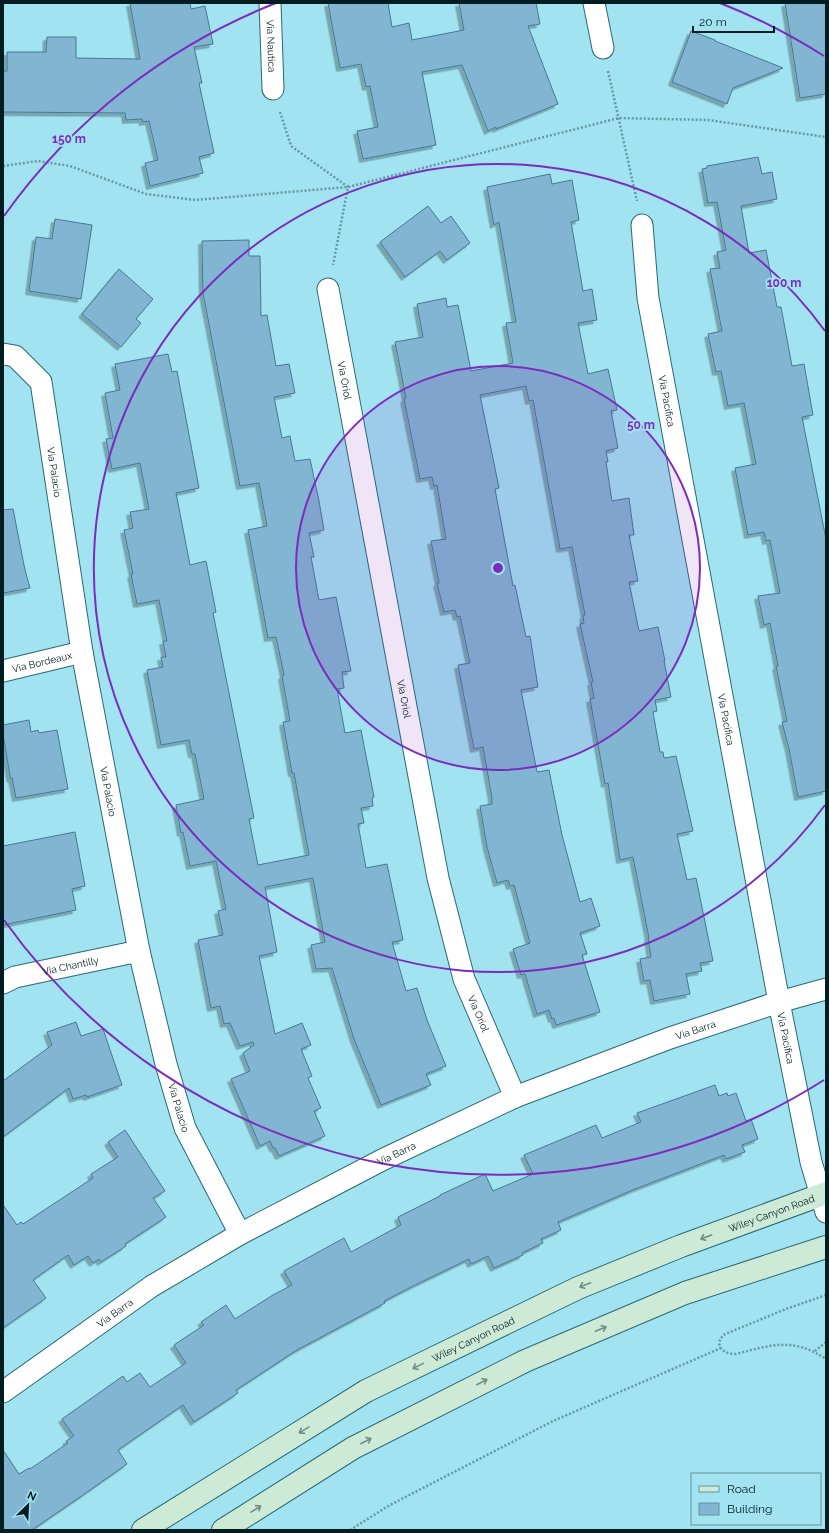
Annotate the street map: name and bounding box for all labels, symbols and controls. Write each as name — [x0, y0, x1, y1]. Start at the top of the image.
scale bar — [693, 8, 774, 34]
text: 20 m — [699, 15, 727, 29]
street label: Via Nautica — [265, 20, 278, 72]
text: 150 m — [52, 132, 86, 146]
text: 100 m — [767, 276, 801, 290]
street label: Via Oriol — [336, 360, 354, 401]
street label: Via Pacifica — [657, 374, 677, 428]
text: 50 m — [627, 418, 655, 432]
street label: Via Palacio — [45, 446, 64, 498]
centre of rings — [491, 561, 505, 575]
street label: Via Bordeaux — [11, 649, 73, 674]
street label: Via Oriol — [396, 679, 414, 719]
street label: Via Pacifica — [716, 693, 737, 746]
street label: Via Palacio — [98, 766, 119, 817]
street label: Via Chantilly — [41, 954, 100, 977]
street label: Via Oriol — [466, 993, 492, 1034]
street label: Via Pacifica — [776, 1011, 797, 1065]
street label: Via Barra — [674, 1018, 717, 1041]
street label: Via Palacio — [166, 1082, 192, 1134]
street label: Via Barra — [375, 1139, 417, 1167]
street label: Wiley Canyon Road — [727, 1192, 816, 1234]
one-way arrow — [700, 1233, 712, 1241]
one-way arrow — [579, 1281, 591, 1289]
street label: Via Barra — [94, 1296, 135, 1329]
street label: Wiley Canyon Road — [430, 1314, 516, 1364]
one-way arrow — [594, 1324, 606, 1332]
one-way arrow — [412, 1363, 424, 1370]
one-way arrow — [476, 1378, 488, 1386]
one-way arrow — [298, 1426, 310, 1434]
one-way arrow — [360, 1437, 372, 1444]
legend — [691, 1473, 821, 1525]
text: Road — [727, 1482, 756, 1496]
north arrow — [8, 1485, 48, 1525]
text: N — [25, 1489, 38, 1504]
text: Building — [727, 1502, 773, 1516]
one-way arrow — [250, 1505, 262, 1513]

